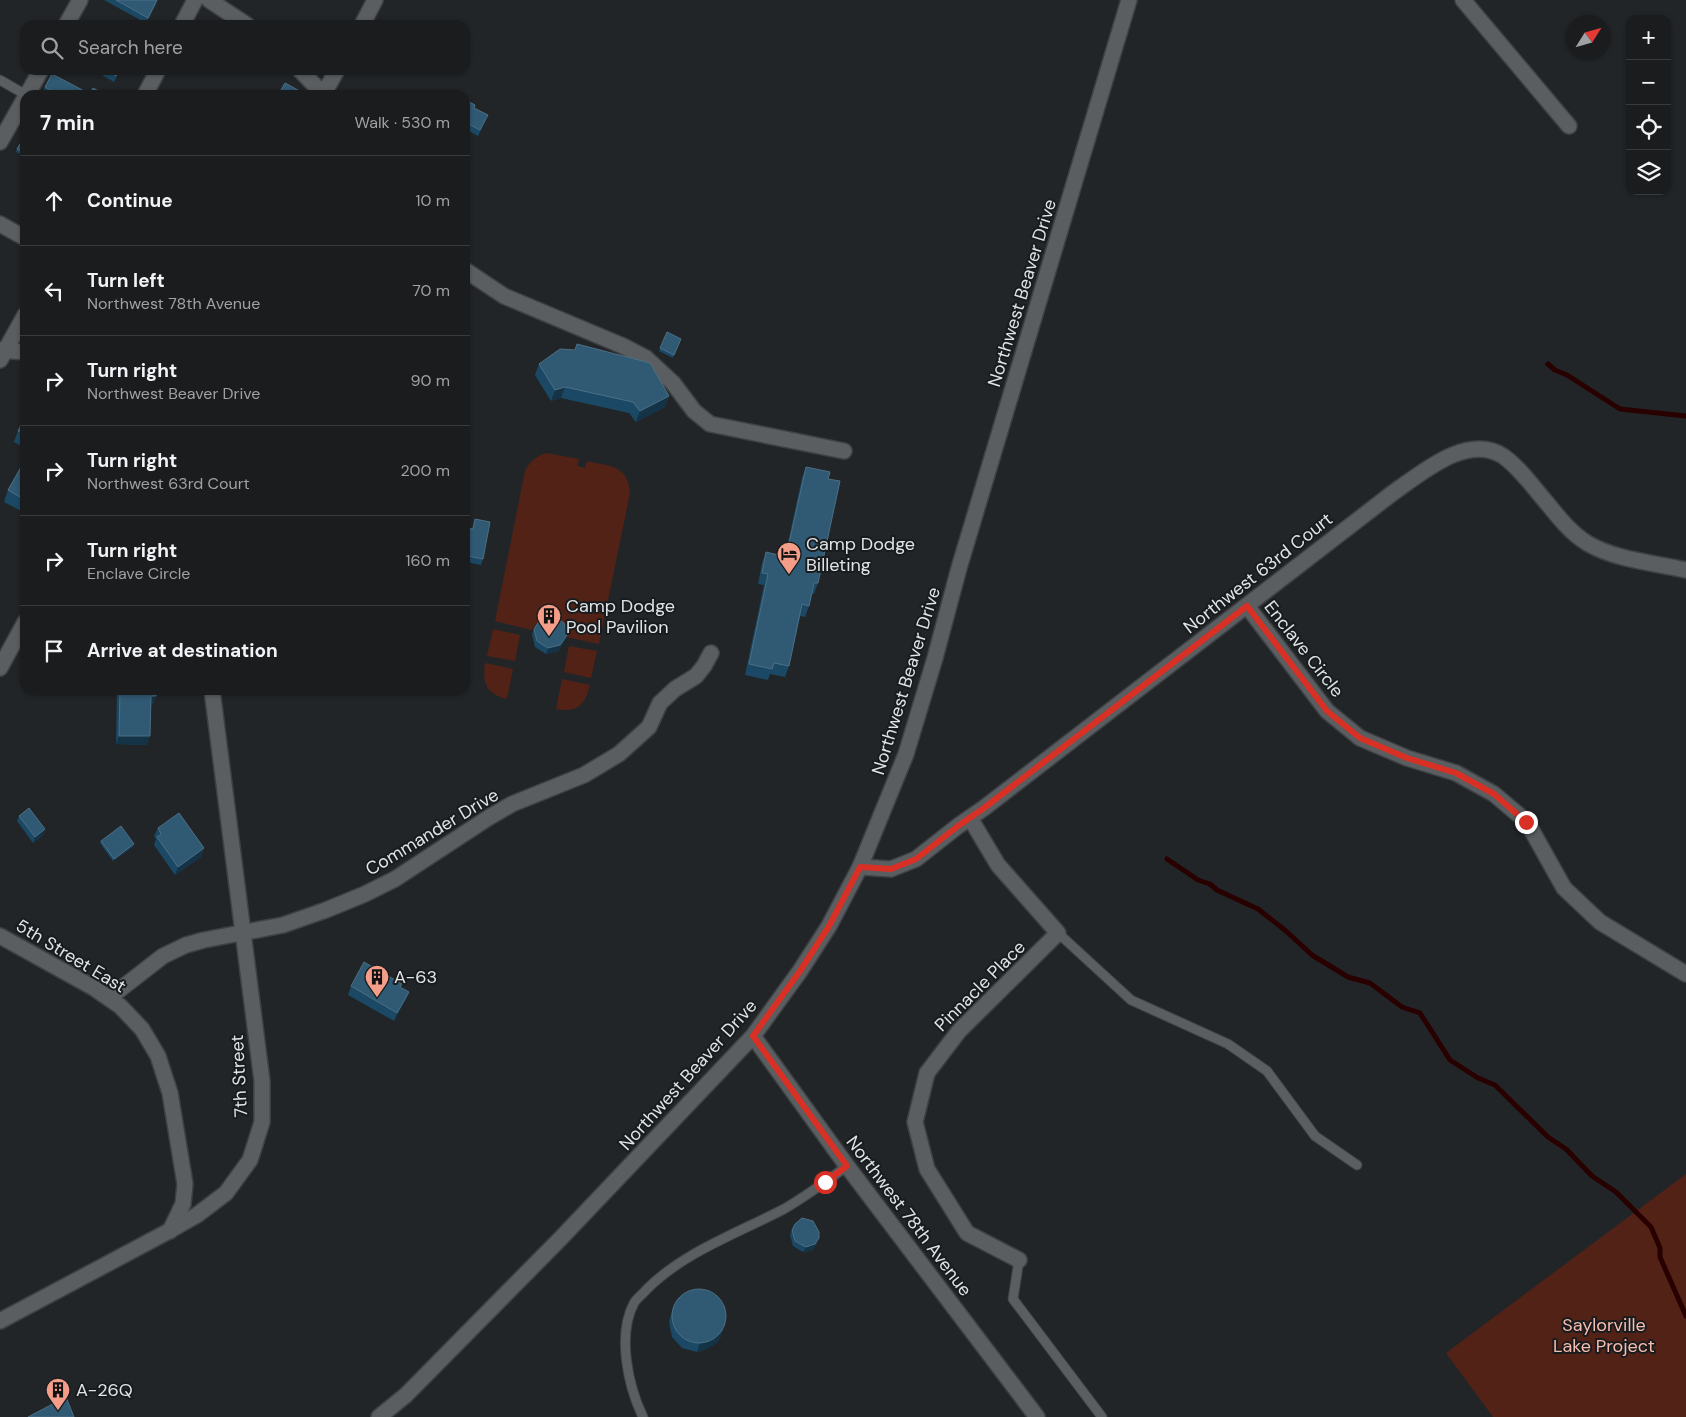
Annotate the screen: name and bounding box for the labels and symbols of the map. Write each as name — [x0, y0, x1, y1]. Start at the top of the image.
north arrow — [1566, 15, 1611, 60]
street label: Northwest Beaver Drive — [982, 196, 1062, 390]
street label: Northwest 63rd Court — [1178, 507, 1338, 639]
place label: Camp Dodge Billeting — [806, 532, 915, 577]
hotel icon: Camp Dodge Billeting — [776, 541, 802, 575]
street label: Northwest Beaver Drive — [866, 584, 946, 778]
place label: Camp Dodge Pool Pavilion — [566, 594, 675, 639]
street label: Enclave Circle — [1259, 596, 1349, 702]
building icon: Camp Dodge Pool Pavilion — [536, 603, 562, 637]
street label: Commander Drive — [361, 783, 503, 881]
route end — [1515, 811, 1538, 834]
street label: 5th Street East — [11, 914, 131, 998]
street label: Pinnacle Place — [929, 935, 1031, 1037]
building icon: A-63 — [364, 964, 390, 998]
place label: A-63 — [394, 965, 437, 989]
street label: Northwest Beaver Drive — [614, 994, 762, 1156]
street label: 7th Street — [225, 1034, 253, 1118]
street label: Northwest 78th Avenue — [841, 1131, 977, 1301]
route start — [814, 1171, 837, 1194]
park label: Saylorville Lake Project — [1553, 1313, 1655, 1358]
building icon: A-26Q — [45, 1377, 71, 1411]
place label: A-26Q — [76, 1378, 133, 1402]

